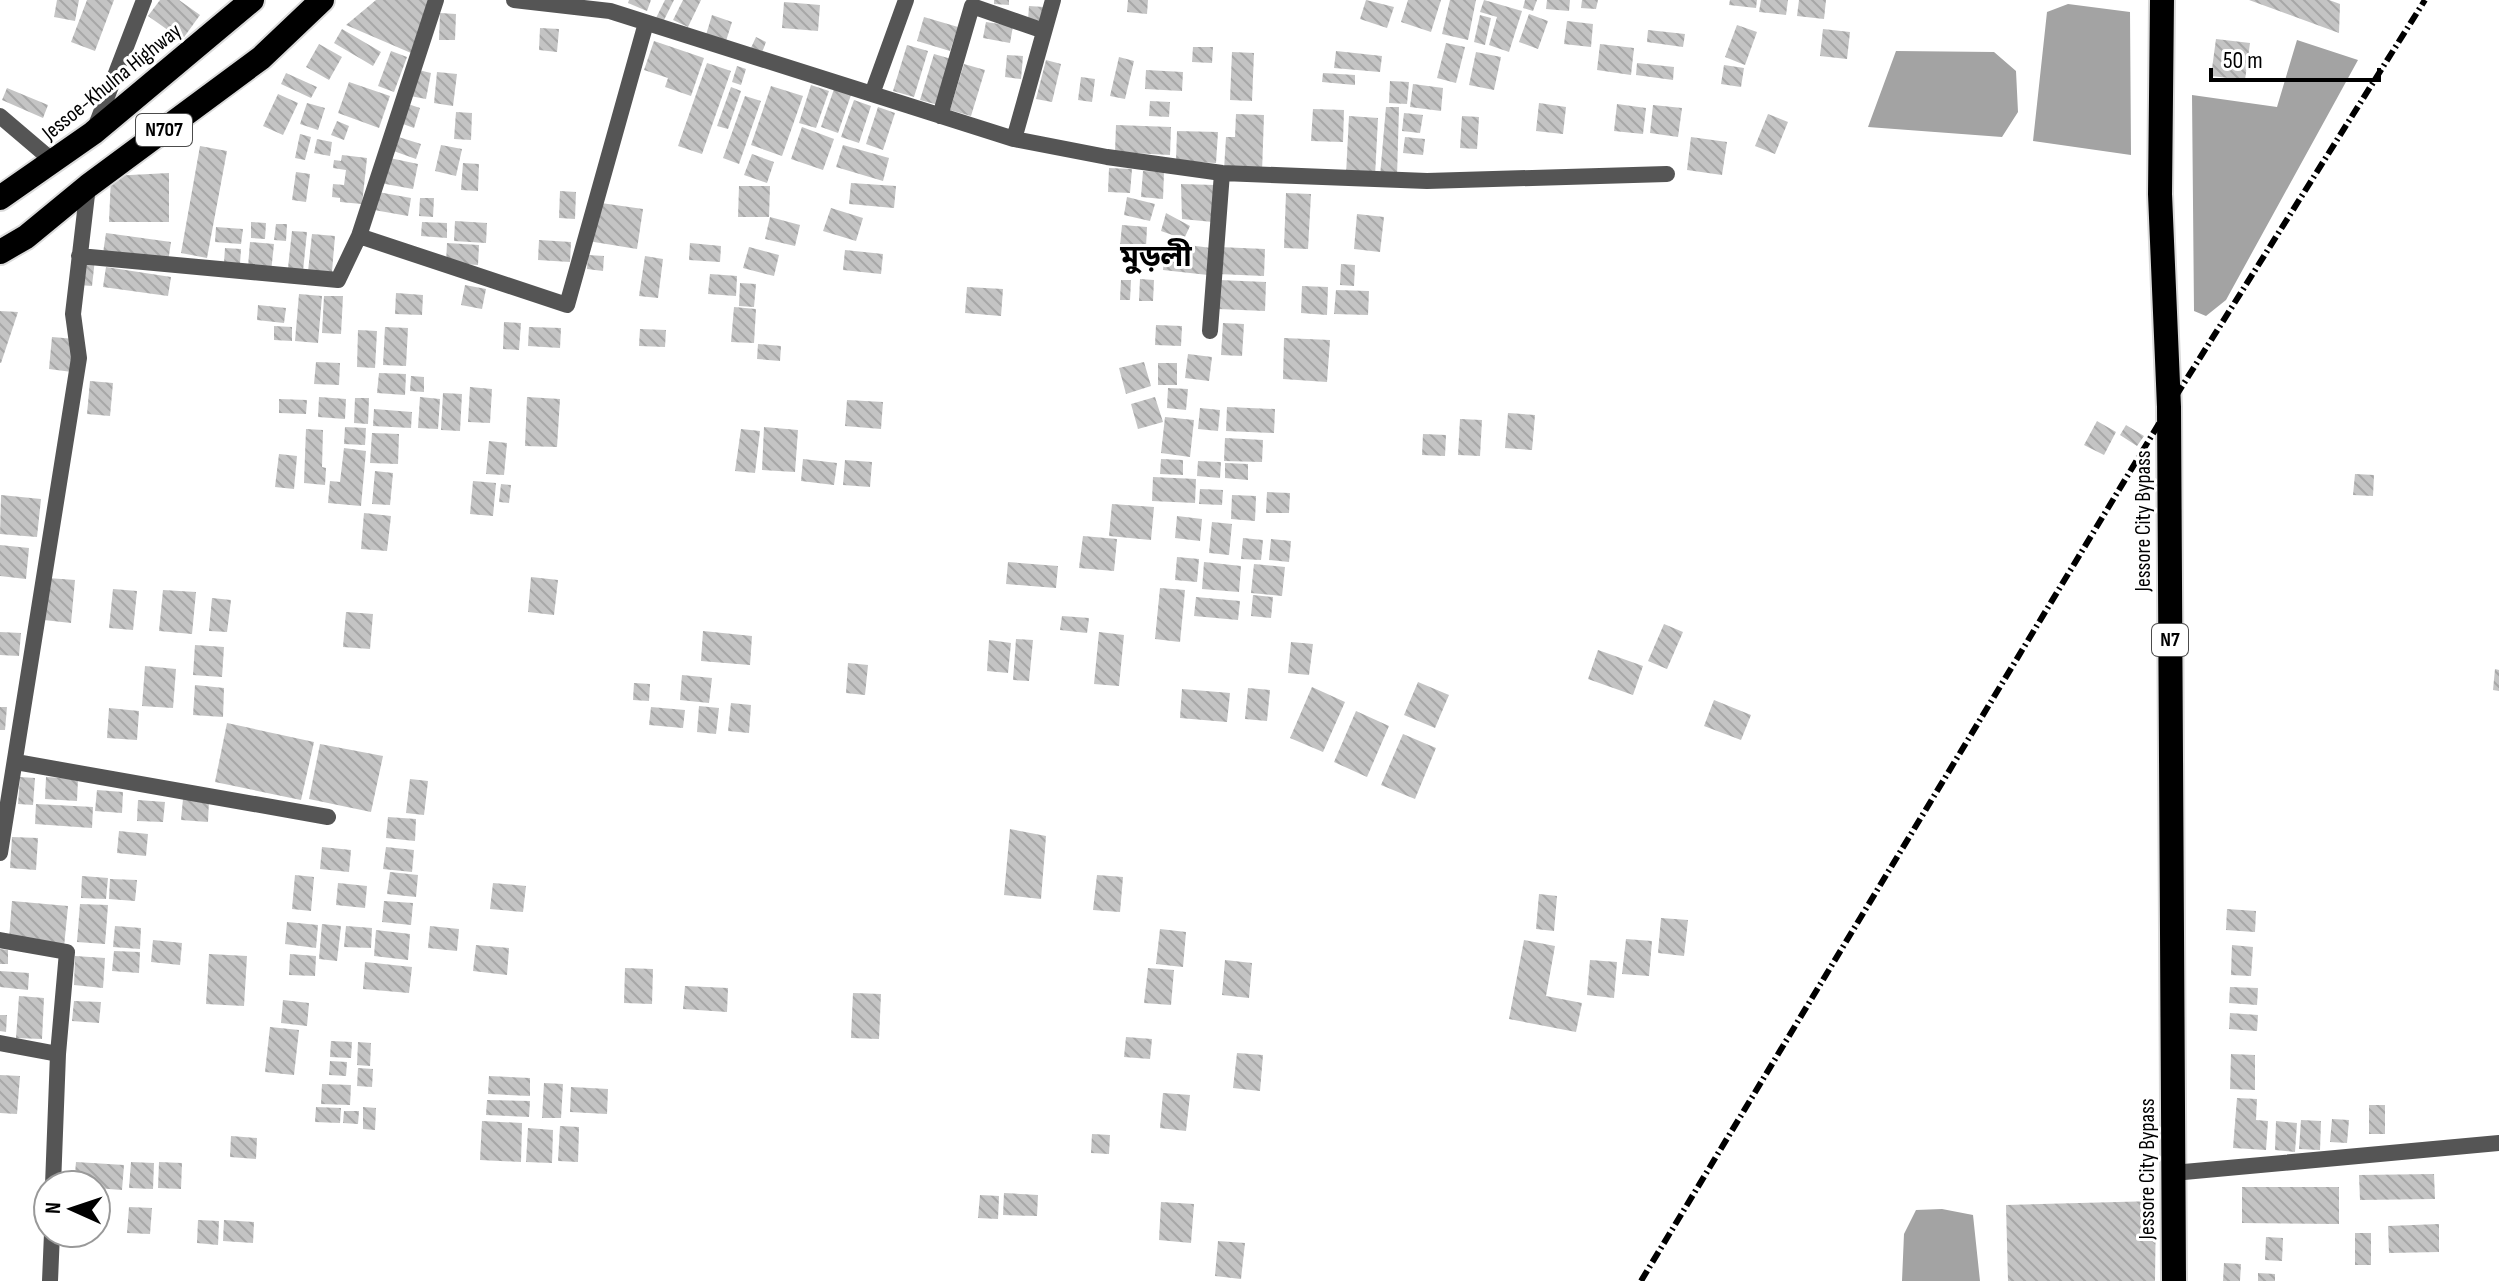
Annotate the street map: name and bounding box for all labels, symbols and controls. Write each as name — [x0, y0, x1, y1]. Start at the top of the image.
street label: Jessoe-Khulna Highway — [36, 17, 187, 147]
scale bar — [2211, 32, 2379, 82]
text: 50 m — [2223, 46, 2263, 75]
road number: N707 — [136, 114, 192, 146]
district label: মুড়লী — [1119, 238, 1192, 275]
street label: Jessore City Bypass — [2130, 450, 2157, 593]
road number: N7 — [2152, 624, 2188, 656]
street label: Jessore City Bypass — [2134, 1098, 2161, 1241]
north arrow — [32, 1169, 112, 1249]
text: N — [40, 1201, 67, 1215]

